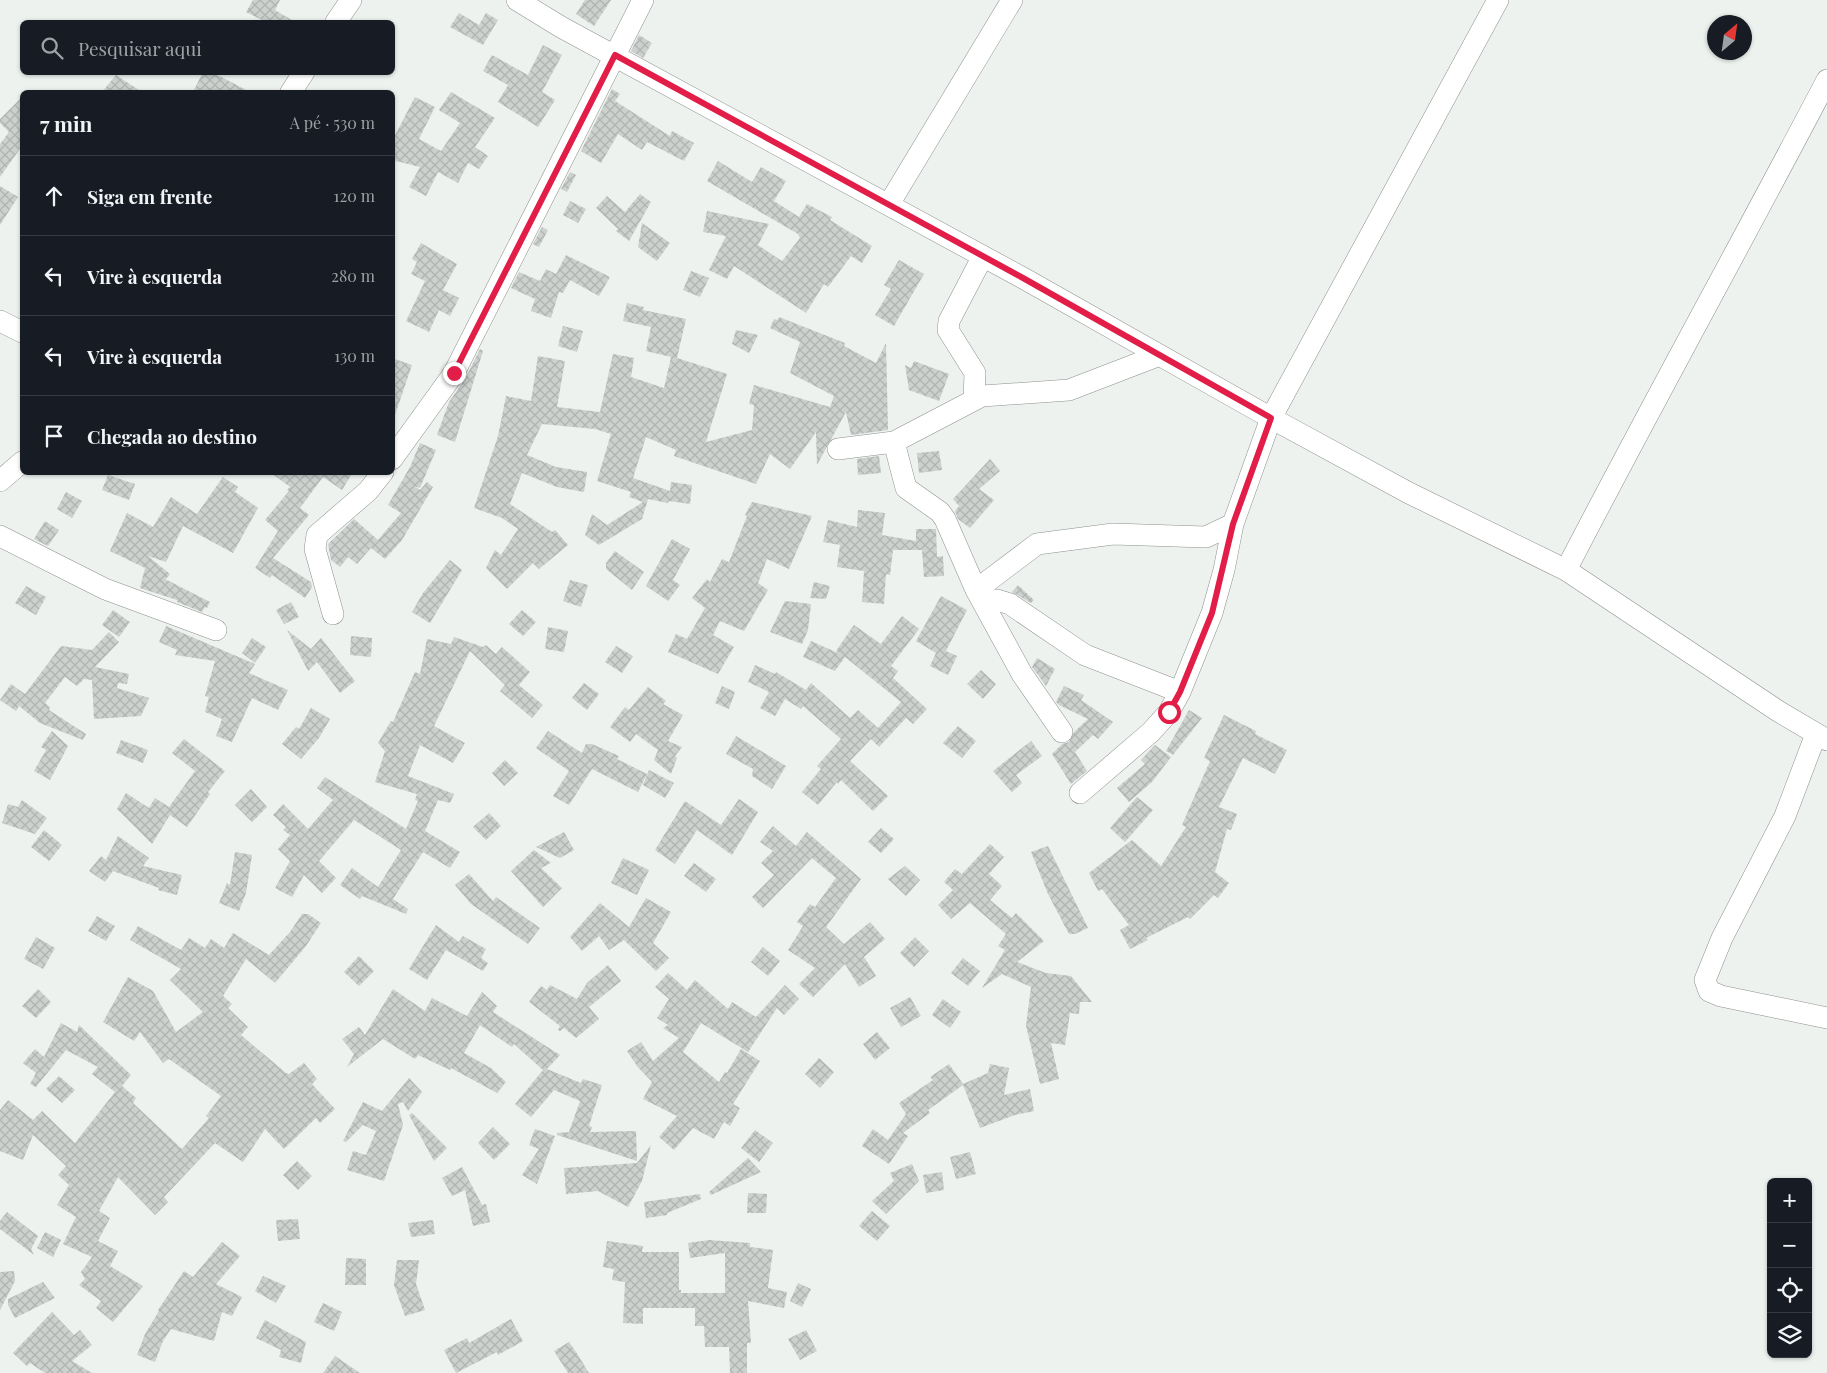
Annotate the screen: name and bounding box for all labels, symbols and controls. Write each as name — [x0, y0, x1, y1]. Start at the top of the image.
north arrow — [1707, 15, 1752, 60]
search box — [20, 20, 395, 75]
icon: search — [38, 34, 66, 62]
text: Pesquisar aqui — [78, 35, 202, 61]
text: 7 min — [40, 109, 93, 137]
text: A pé · 530 m — [290, 112, 375, 133]
icon: ahead — [40, 182, 68, 210]
text: Siga em frente — [87, 183, 212, 209]
text: 120 m — [334, 185, 375, 206]
icon: left — [40, 262, 68, 290]
text: Vire à esquerda — [87, 263, 222, 289]
text: 280 m — [331, 265, 375, 286]
icon: left — [40, 342, 68, 370]
text: Vire à esquerda — [87, 343, 222, 369]
text: 130 m — [334, 345, 375, 366]
route end — [443, 362, 466, 385]
icon: arrive — [40, 422, 68, 450]
text: Chegada ao destino — [87, 423, 257, 449]
route start — [1158, 701, 1181, 724]
map controls — [1767, 1178, 1812, 1358]
button: + — [1767, 1178, 1812, 1223]
button: − — [1767, 1223, 1812, 1268]
button: locate — [1767, 1268, 1812, 1313]
button: layers — [1767, 1313, 1812, 1358]

